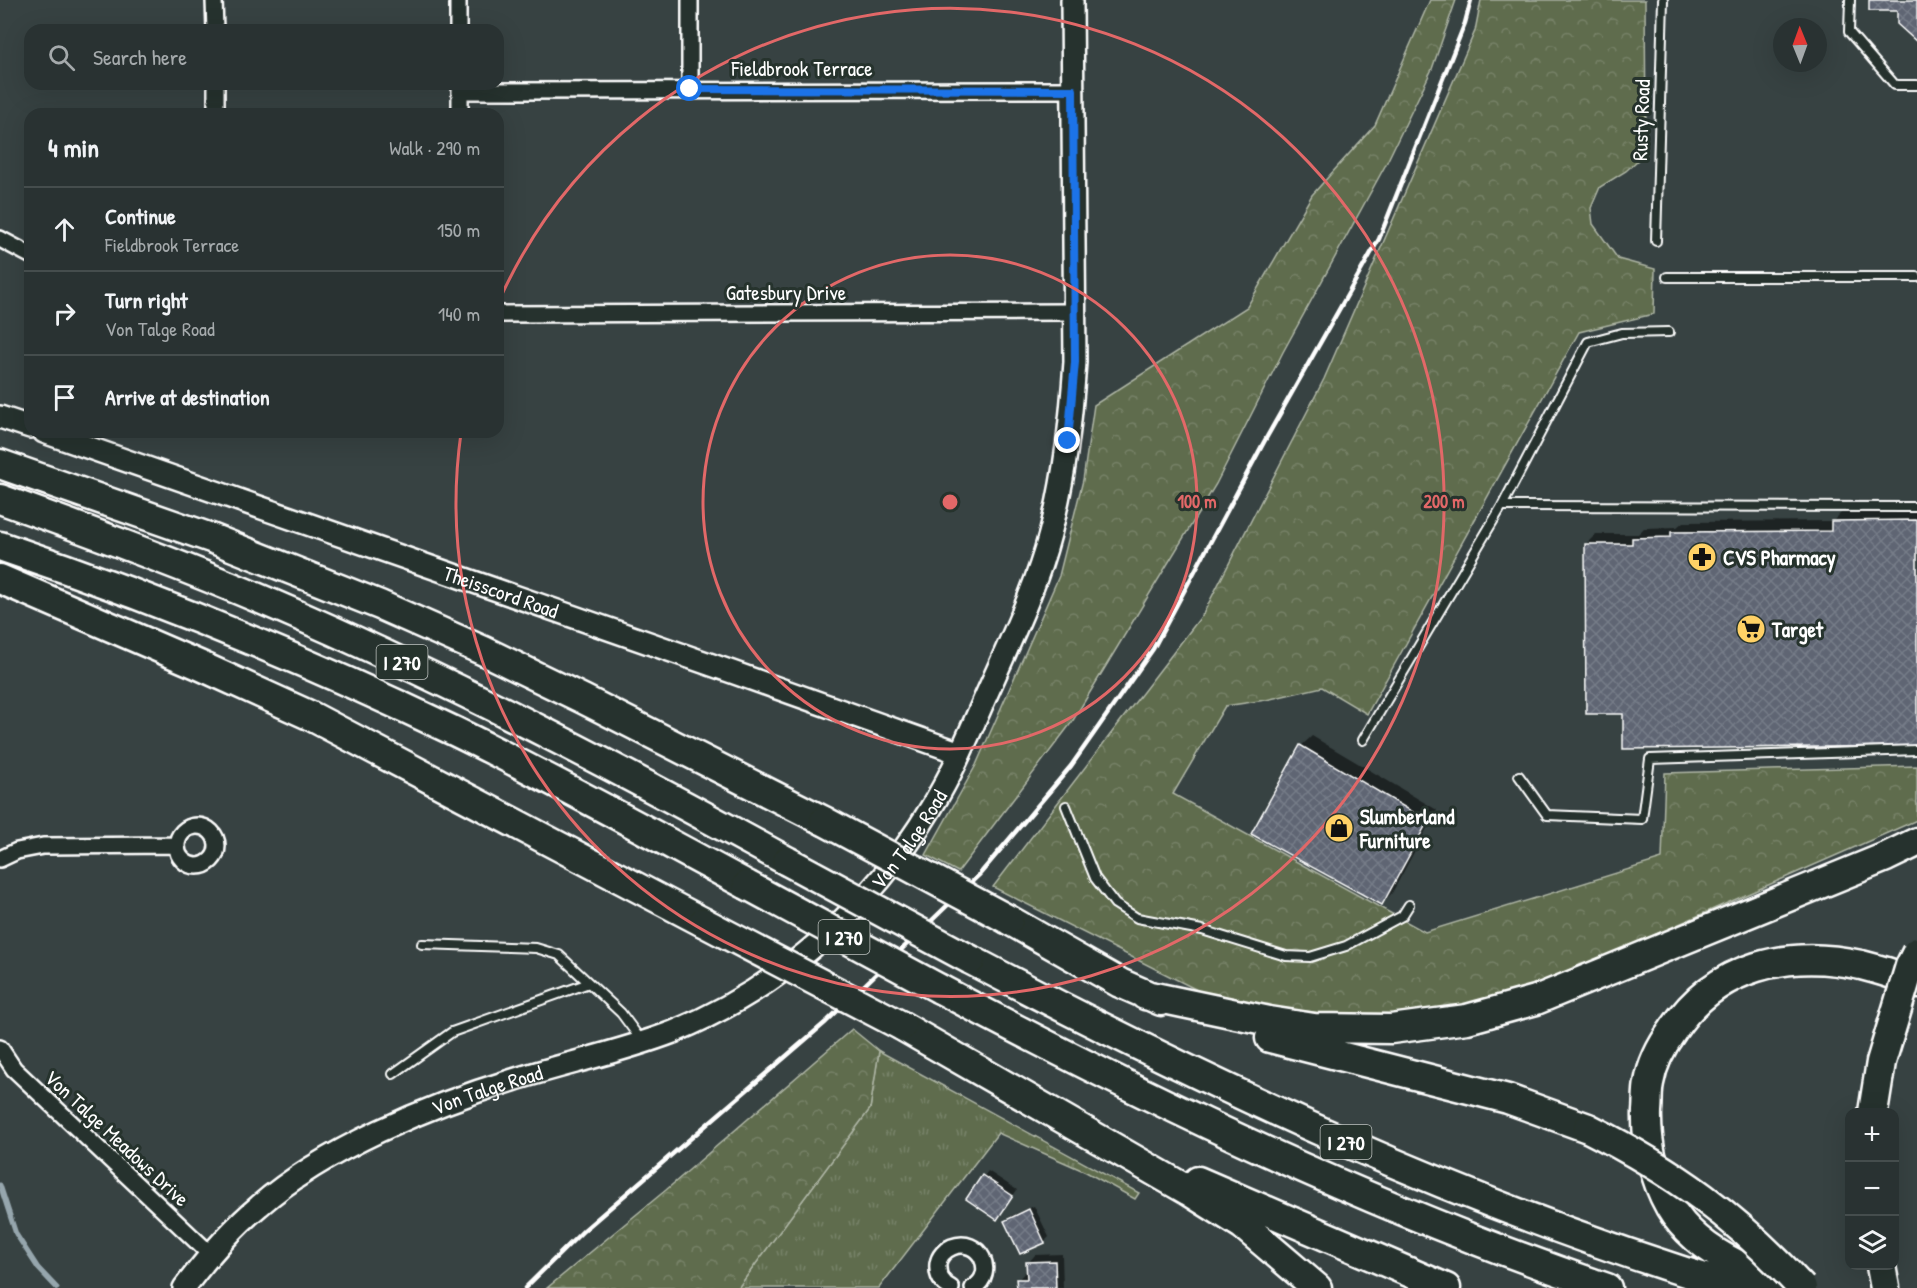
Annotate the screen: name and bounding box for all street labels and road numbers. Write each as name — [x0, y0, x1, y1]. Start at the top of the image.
street label: Fieldbrook Terrace — [730, 54, 873, 83]
street label: Rusty Road — [1625, 79, 1657, 161]
street label: Gatesbury Drive — [726, 278, 846, 307]
street label: Theisscord Road — [439, 558, 562, 625]
road number: I 270 — [376, 645, 428, 679]
street label: Von Talge Road — [864, 784, 953, 895]
road number: I 270 — [818, 920, 870, 954]
street label: Von Talge Road — [427, 1057, 546, 1122]
street label: Von Talge Meadows Drive — [38, 1063, 196, 1213]
road number: I 270 — [1320, 1125, 1372, 1159]

